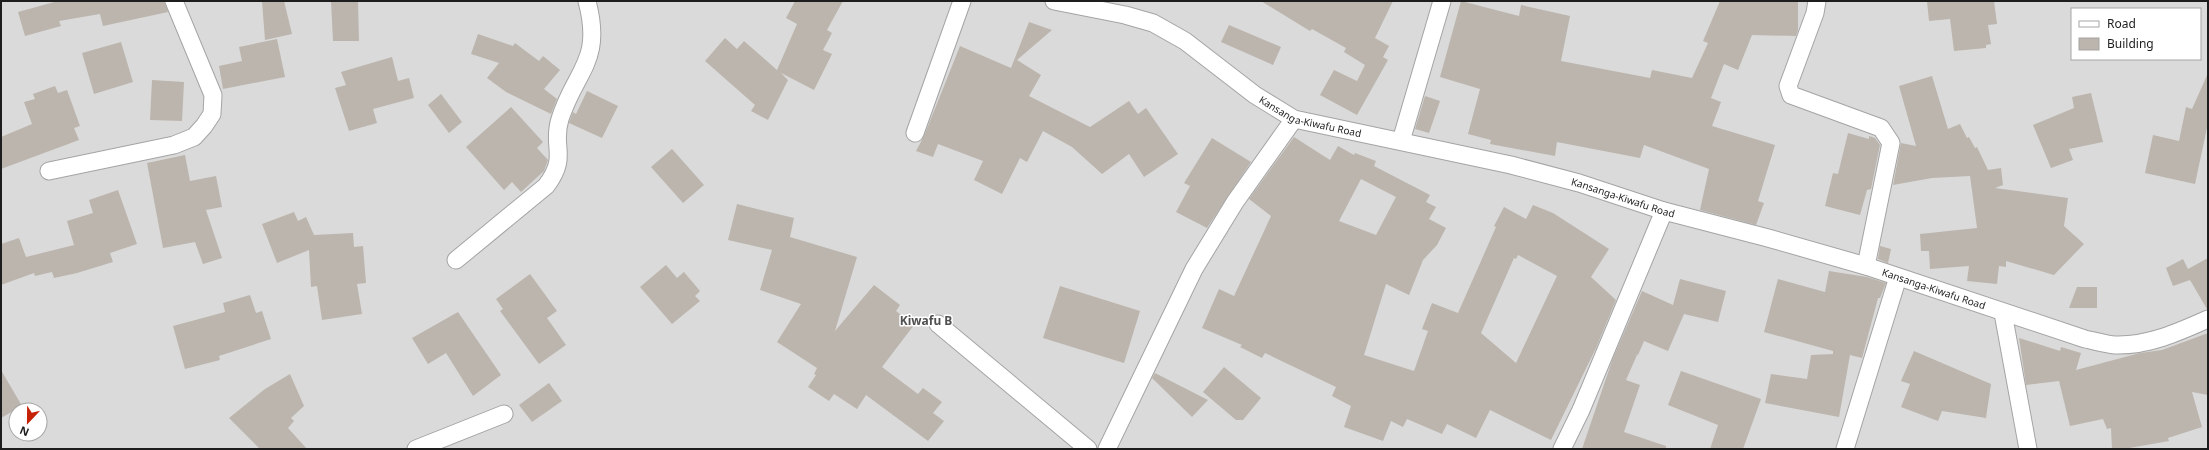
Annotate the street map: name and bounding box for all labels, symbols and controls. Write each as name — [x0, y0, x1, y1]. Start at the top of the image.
legend — [2071, 8, 2201, 60]
text: Road — [2107, 15, 2136, 32]
text: Building — [2107, 35, 2154, 52]
street label: Kansanga-Kiwafu Road — [1257, 92, 1363, 140]
street label: Kansanga-Kiwafu Road — [1570, 174, 1676, 221]
street label: Kansanga-Kiwafu Road — [1880, 265, 1987, 312]
district label: Kiwafu B — [900, 312, 952, 329]
north arrow — [8, 402, 48, 442]
text: N — [17, 423, 31, 440]

